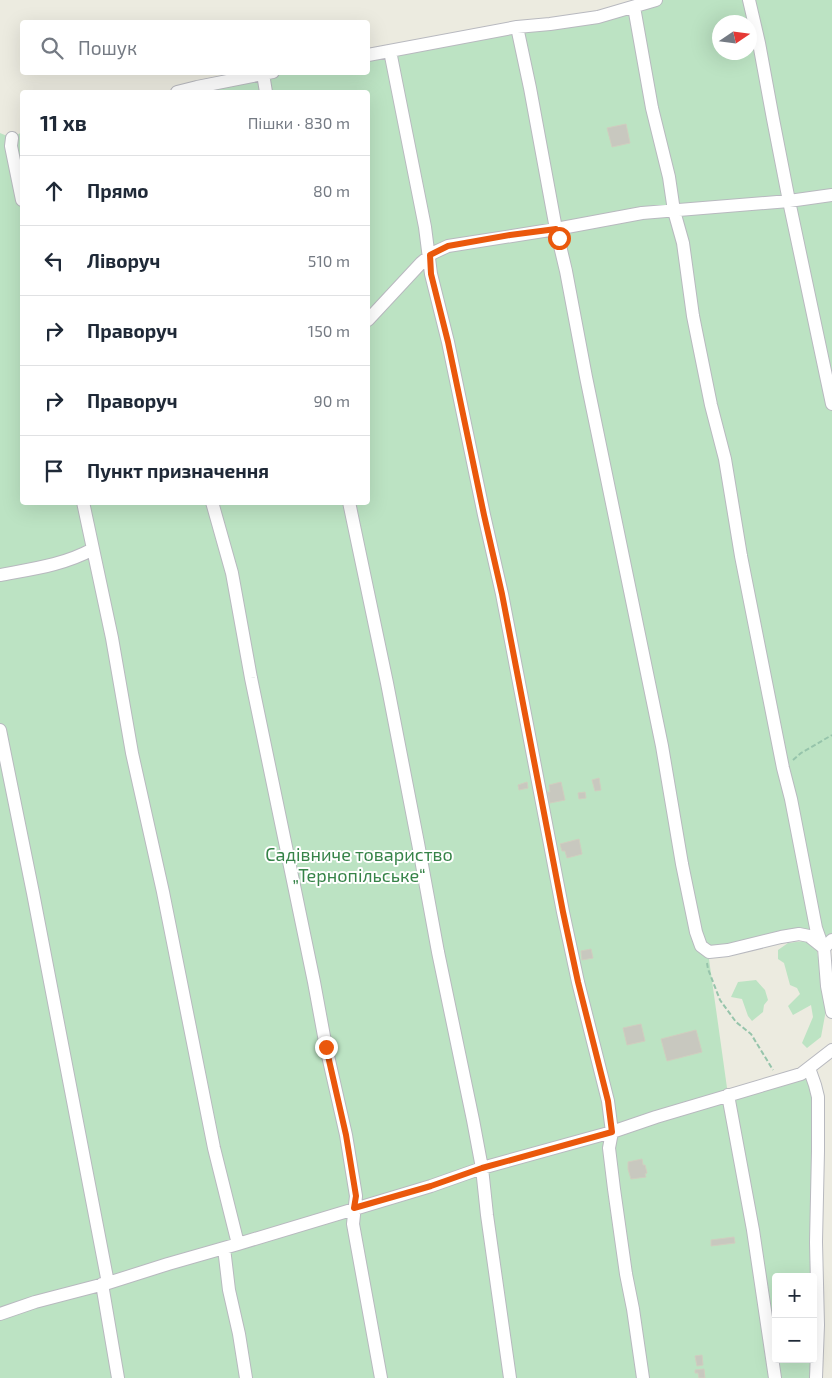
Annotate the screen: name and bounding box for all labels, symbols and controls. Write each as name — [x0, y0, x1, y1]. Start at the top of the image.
north arrow — [712, 15, 757, 60]
search box — [20, 20, 370, 75]
icon: search — [38, 34, 66, 62]
text: Пошук — [78, 36, 137, 59]
text: 11 хв — [40, 110, 87, 135]
text: Пішки · 830 m — [248, 113, 350, 132]
icon: ahead — [40, 177, 68, 205]
text: Прямо — [87, 179, 149, 202]
text: 80 m — [313, 181, 350, 200]
route start — [548, 227, 571, 250]
icon: left — [40, 247, 68, 275]
text: Ліворуч — [87, 249, 160, 272]
text: 510 m — [308, 251, 350, 270]
icon: right — [40, 317, 68, 345]
text: Праворуч — [87, 319, 178, 342]
text: 150 m — [308, 321, 350, 340]
icon: right — [40, 387, 68, 415]
text: Праворуч — [87, 389, 178, 412]
text: 90 m — [314, 391, 350, 410]
icon: arrive — [40, 457, 68, 485]
text: Пункт призначення — [87, 459, 269, 482]
park label: Садівниче товариство „Тернопільське“ — [265, 843, 453, 886]
route end — [315, 1036, 338, 1059]
map controls — [772, 1273, 817, 1363]
button: + — [772, 1273, 817, 1318]
button: − — [772, 1318, 817, 1363]

